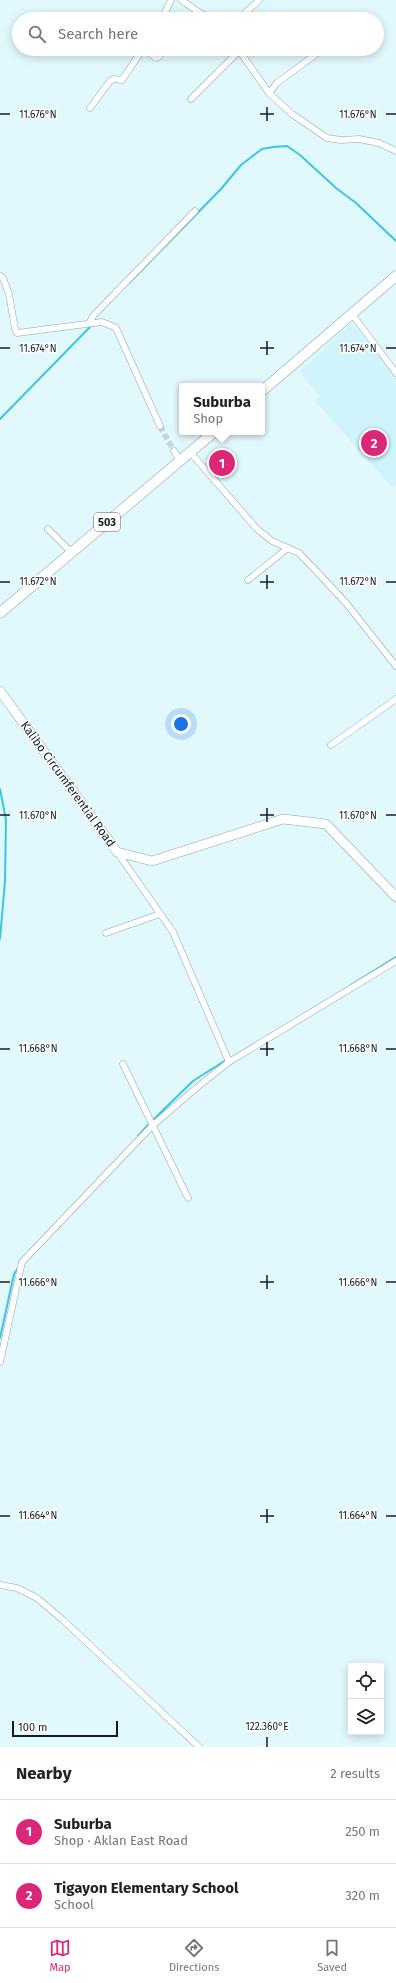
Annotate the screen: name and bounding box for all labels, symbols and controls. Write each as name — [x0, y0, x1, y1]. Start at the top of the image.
search box — [12, 12, 384, 56]
icon: search — [26, 23, 48, 45]
text: Search here — [58, 25, 138, 43]
text: 11.676°N — [19, 109, 57, 121]
text: 11.676°N — [339, 109, 377, 121]
text: 11.674°N — [19, 343, 57, 355]
text: 11.674°N — [339, 343, 377, 355]
popup — [179, 383, 265, 435]
text: Suburba — [193, 393, 251, 411]
text: Shop — [193, 411, 223, 426]
pin: 2 — [361, 428, 387, 458]
pin: 1 — [209, 448, 235, 478]
road number: 503 — [94, 513, 120, 531]
text: 11.672°N — [19, 576, 57, 588]
text: 11.672°N — [339, 576, 377, 588]
your location — [171, 714, 191, 734]
street label: Kalibo Circumferential Road — [18, 719, 118, 849]
text: 11.670°N — [19, 810, 57, 822]
text: 11.670°N — [339, 810, 377, 822]
text: 11.668°N — [18, 1043, 58, 1055]
text: 11.668°N — [338, 1043, 378, 1055]
text: 11.666°N — [19, 1277, 57, 1289]
text: 11.666°N — [339, 1277, 377, 1289]
text: 11.664°N — [19, 1510, 57, 1522]
text: 11.664°N — [339, 1510, 377, 1522]
map controls — [348, 1663, 384, 1735]
button: locate — [348, 1663, 384, 1699]
button: layers — [348, 1699, 384, 1735]
scale bar — [12, 1719, 118, 1738]
text: 100 m — [18, 1721, 47, 1734]
text: 122.360°E — [245, 1721, 289, 1733]
text: Nearby — [16, 1763, 71, 1784]
text: 2 results — [330, 1766, 380, 1781]
text: Suburba — [54, 1815, 112, 1833]
text: 1 — [26, 1824, 32, 1839]
text: 250 m — [345, 1824, 380, 1839]
text: Shop · Aklan East Road — [54, 1833, 188, 1848]
text: Tigayon Elementary School — [54, 1879, 238, 1897]
text: 2 — [26, 1888, 32, 1903]
text: 320 m — [345, 1888, 380, 1903]
text: School — [54, 1897, 94, 1912]
tab: Map — [49, 1937, 71, 1974]
tab: Directions — [169, 1937, 219, 1974]
tab: Saved — [317, 1937, 347, 1974]

